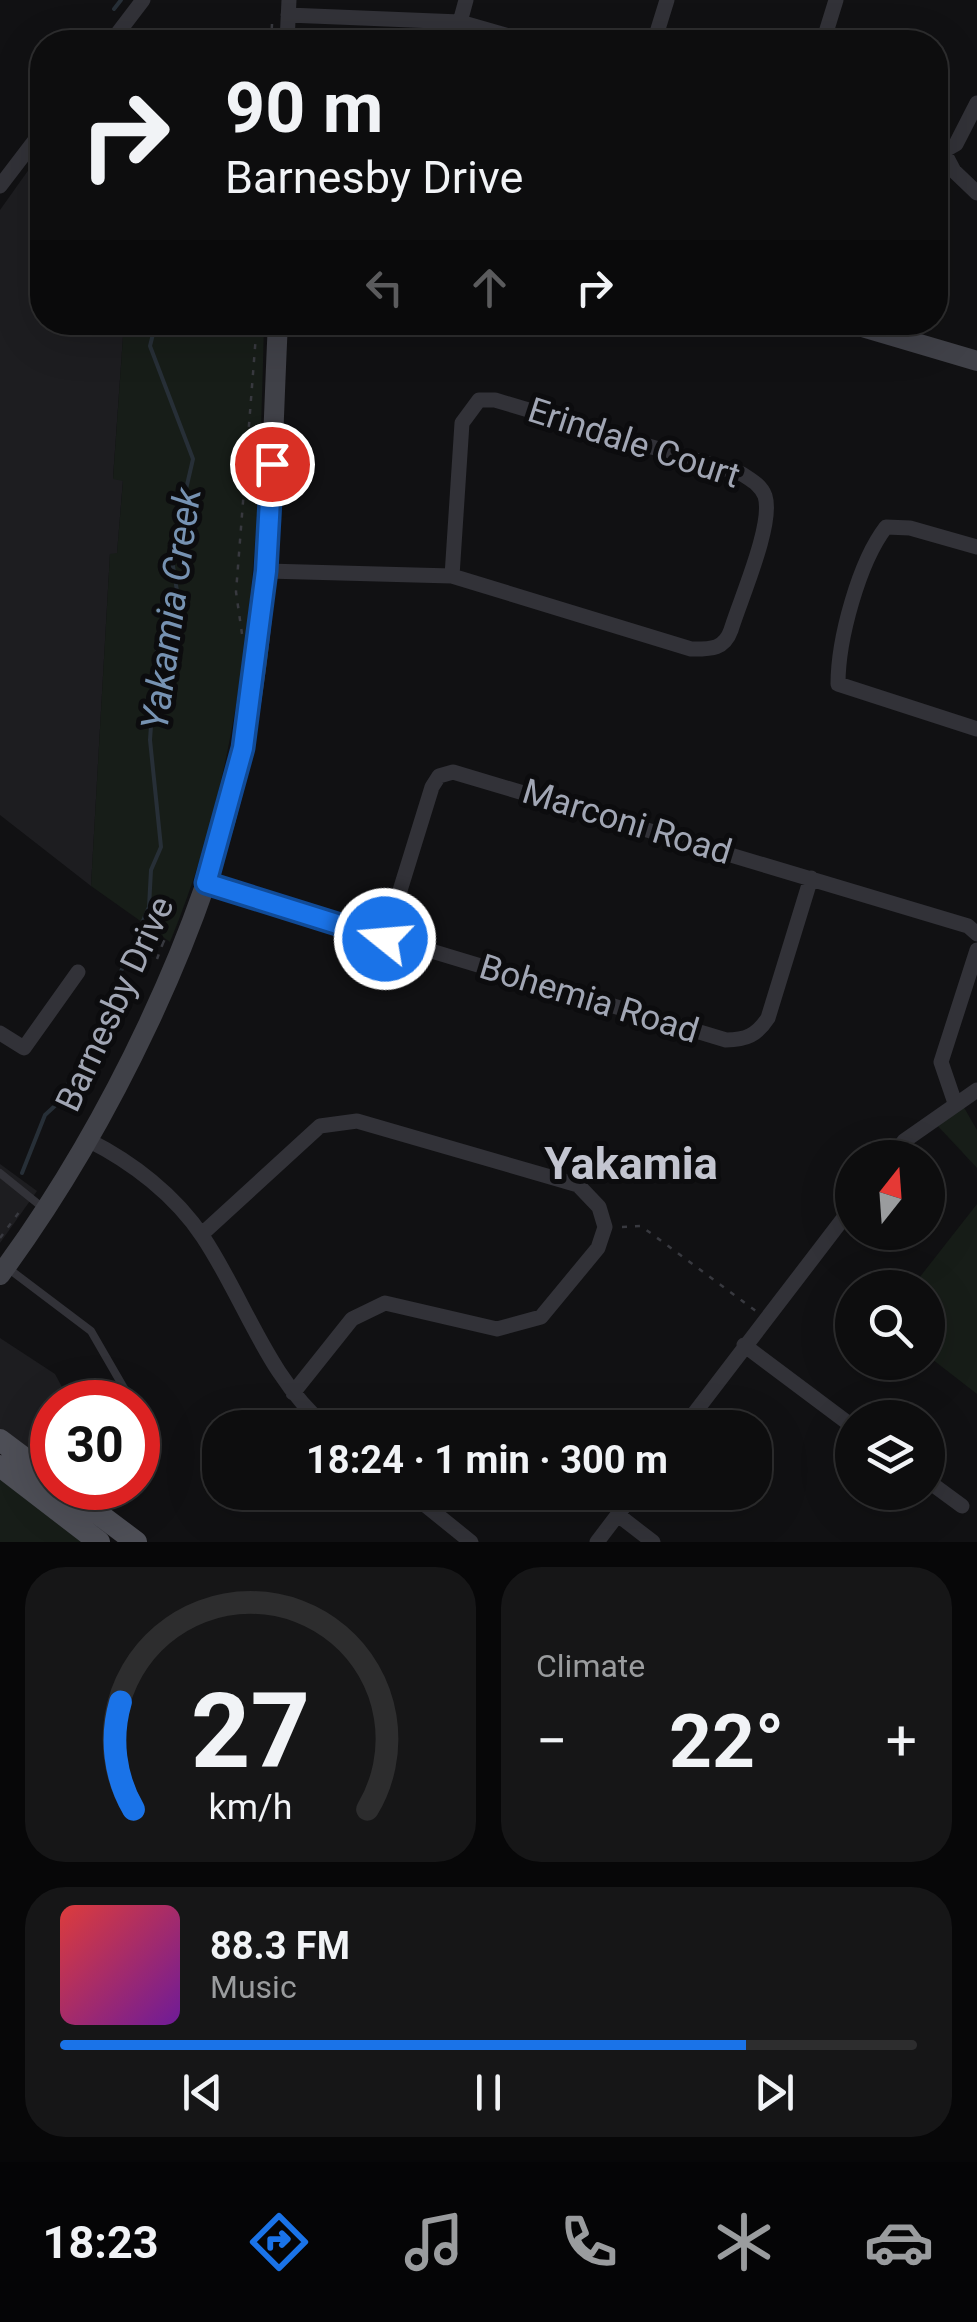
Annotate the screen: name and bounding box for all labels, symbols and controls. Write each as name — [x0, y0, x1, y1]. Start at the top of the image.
text: 90 m — [225, 67, 383, 149]
icon: right — [60, 70, 190, 200]
text: Barnesby Drive — [225, 151, 523, 204]
icon: left — [357, 260, 412, 315]
icon: ahead — [462, 260, 517, 315]
icon: right — [567, 260, 622, 315]
street label: Erindale Court — [523, 389, 745, 497]
pin — [230, 422, 315, 507]
icon: arrive — [245, 437, 300, 492]
water label: Yakamia Creek — [132, 484, 210, 733]
street label: Marconi Road — [518, 771, 736, 873]
position arrow — [333, 887, 437, 991]
street label: Barnesby Drive — [47, 890, 183, 1118]
street label: Bohemia Road — [475, 946, 703, 1052]
district label: Yakamia — [544, 1137, 718, 1190]
north arrow — [835, 1140, 945, 1250]
map controls — [835, 1140, 945, 1510]
button: search — [835, 1270, 945, 1380]
speed limit sign: 30 — [30, 1380, 160, 1510]
button: layers — [835, 1400, 945, 1510]
text: 18:24 · 1 min · 300 m — [306, 1438, 668, 1482]
text: Climate — [536, 1647, 645, 1685]
text: 27 — [191, 1671, 310, 1792]
text: 22° — [669, 1697, 784, 1785]
text: − — [536, 1709, 567, 1773]
text: + — [886, 1709, 917, 1773]
text: km/h — [209, 1786, 292, 1828]
text: 88.3 FM — [210, 1924, 350, 1968]
text: Music — [210, 1968, 297, 2006]
icon: previous — [175, 2065, 230, 2120]
icon: pause — [461, 2065, 516, 2120]
icon: next — [747, 2065, 802, 2120]
icon: directions — [244, 2207, 314, 2277]
icon: music — [399, 2207, 469, 2277]
icon: phone — [554, 2207, 624, 2277]
icon: climate — [709, 2207, 779, 2277]
icon: car — [864, 2207, 934, 2277]
text: 18:23 — [43, 2216, 159, 2269]

